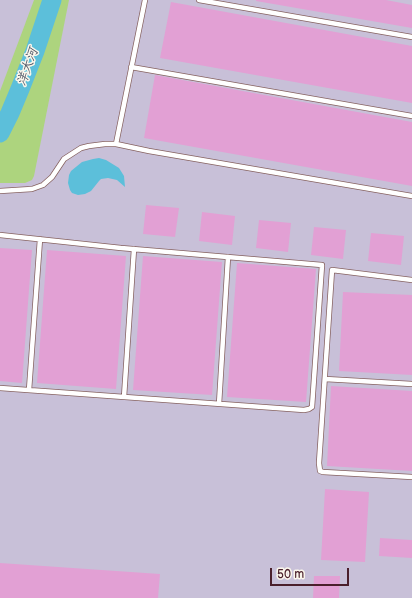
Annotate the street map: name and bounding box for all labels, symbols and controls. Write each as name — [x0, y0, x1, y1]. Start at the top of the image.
water label: 洋大河 — [14, 46, 42, 88]
scale bar — [272, 560, 351, 586]
text: 50 m — [277, 567, 304, 582]

